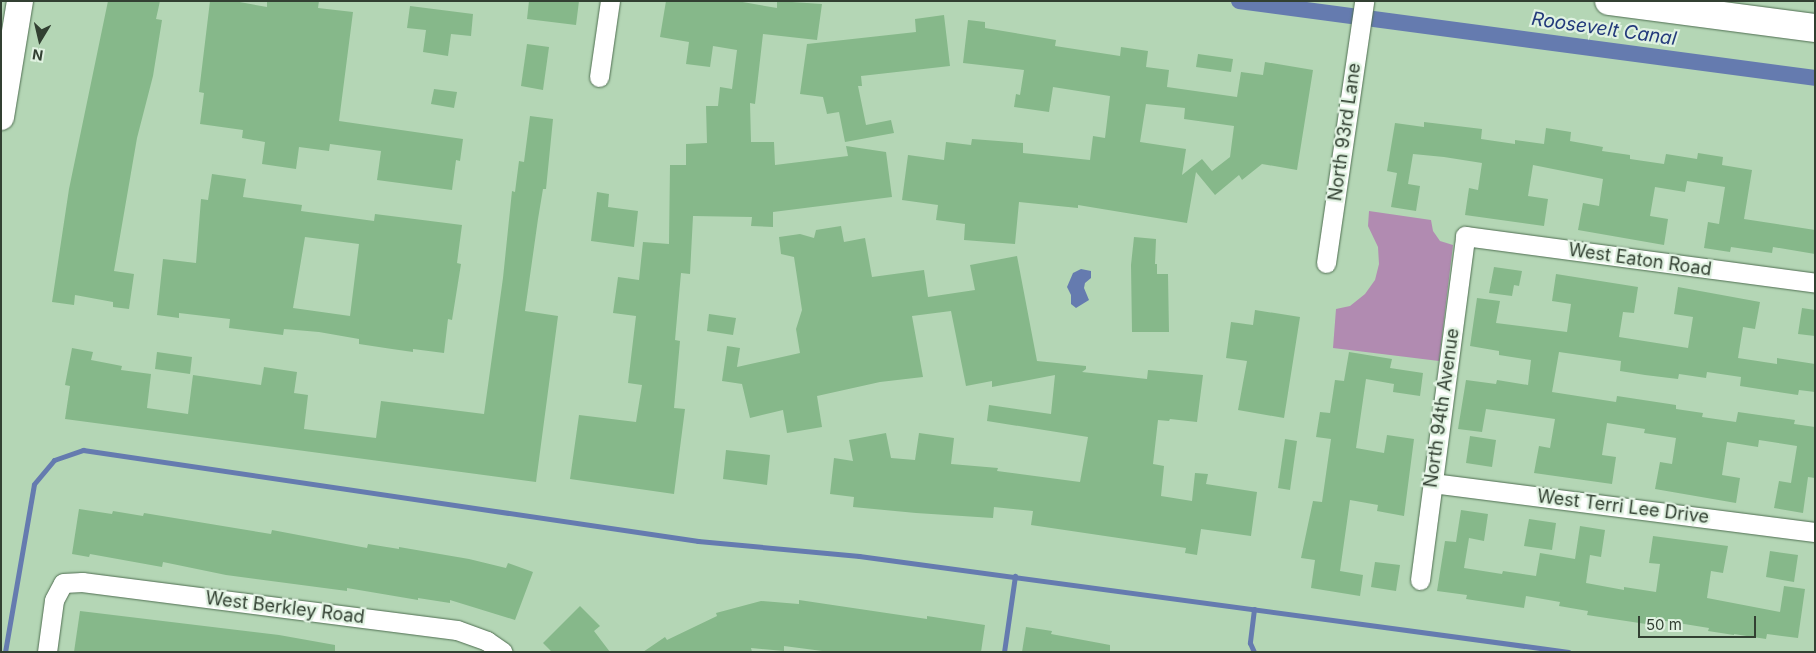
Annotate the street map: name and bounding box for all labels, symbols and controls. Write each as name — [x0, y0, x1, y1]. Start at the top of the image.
water label: Roosevelt Canal — [1530, 8, 1678, 50]
north arrow — [15, 15, 65, 65]
text: N — [31, 46, 44, 65]
street label: North 93rd Lane — [1325, 62, 1365, 202]
street label: West Eaton Road — [1567, 239, 1713, 281]
street label: North 94th Avenue — [1420, 327, 1464, 489]
street label: West Terri Lee Drive — [1536, 486, 1710, 528]
street label: West Berkley Road — [204, 588, 366, 628]
scale bar — [1641, 606, 1758, 638]
text: 50 m — [1646, 615, 1682, 634]

